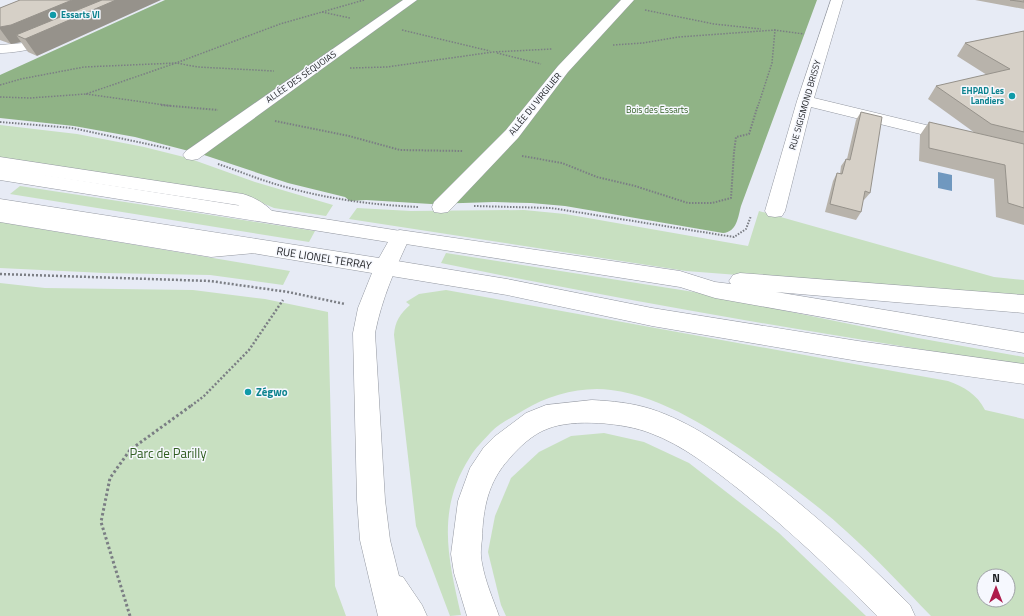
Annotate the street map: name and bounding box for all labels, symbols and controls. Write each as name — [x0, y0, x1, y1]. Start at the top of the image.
place label: Essarts VI — [61, 8, 100, 21]
marker: Essarts VI — [48, 10, 58, 20]
street label: ALLÉE DES SÉQUOIAS — [263, 47, 339, 106]
street label: RUE SIGISMOND BRISSY — [785, 58, 824, 151]
street label: ALLÉE DU VIRGILIER — [505, 69, 564, 138]
place label: EHPAD Les Landiers — [962, 84, 1004, 107]
marker: EHPAD Les Landiers — [1007, 91, 1017, 101]
park label: Bois des Essarts — [626, 103, 688, 116]
street label: RUE LIONEL TERRAY — [275, 243, 373, 273]
place label: Zégwo — [256, 384, 288, 400]
marker: Zégwo — [243, 387, 253, 397]
park label: Parc de Parilly — [129, 443, 207, 463]
north arrow — [976, 568, 1016, 608]
text: N — [992, 570, 1000, 586]

